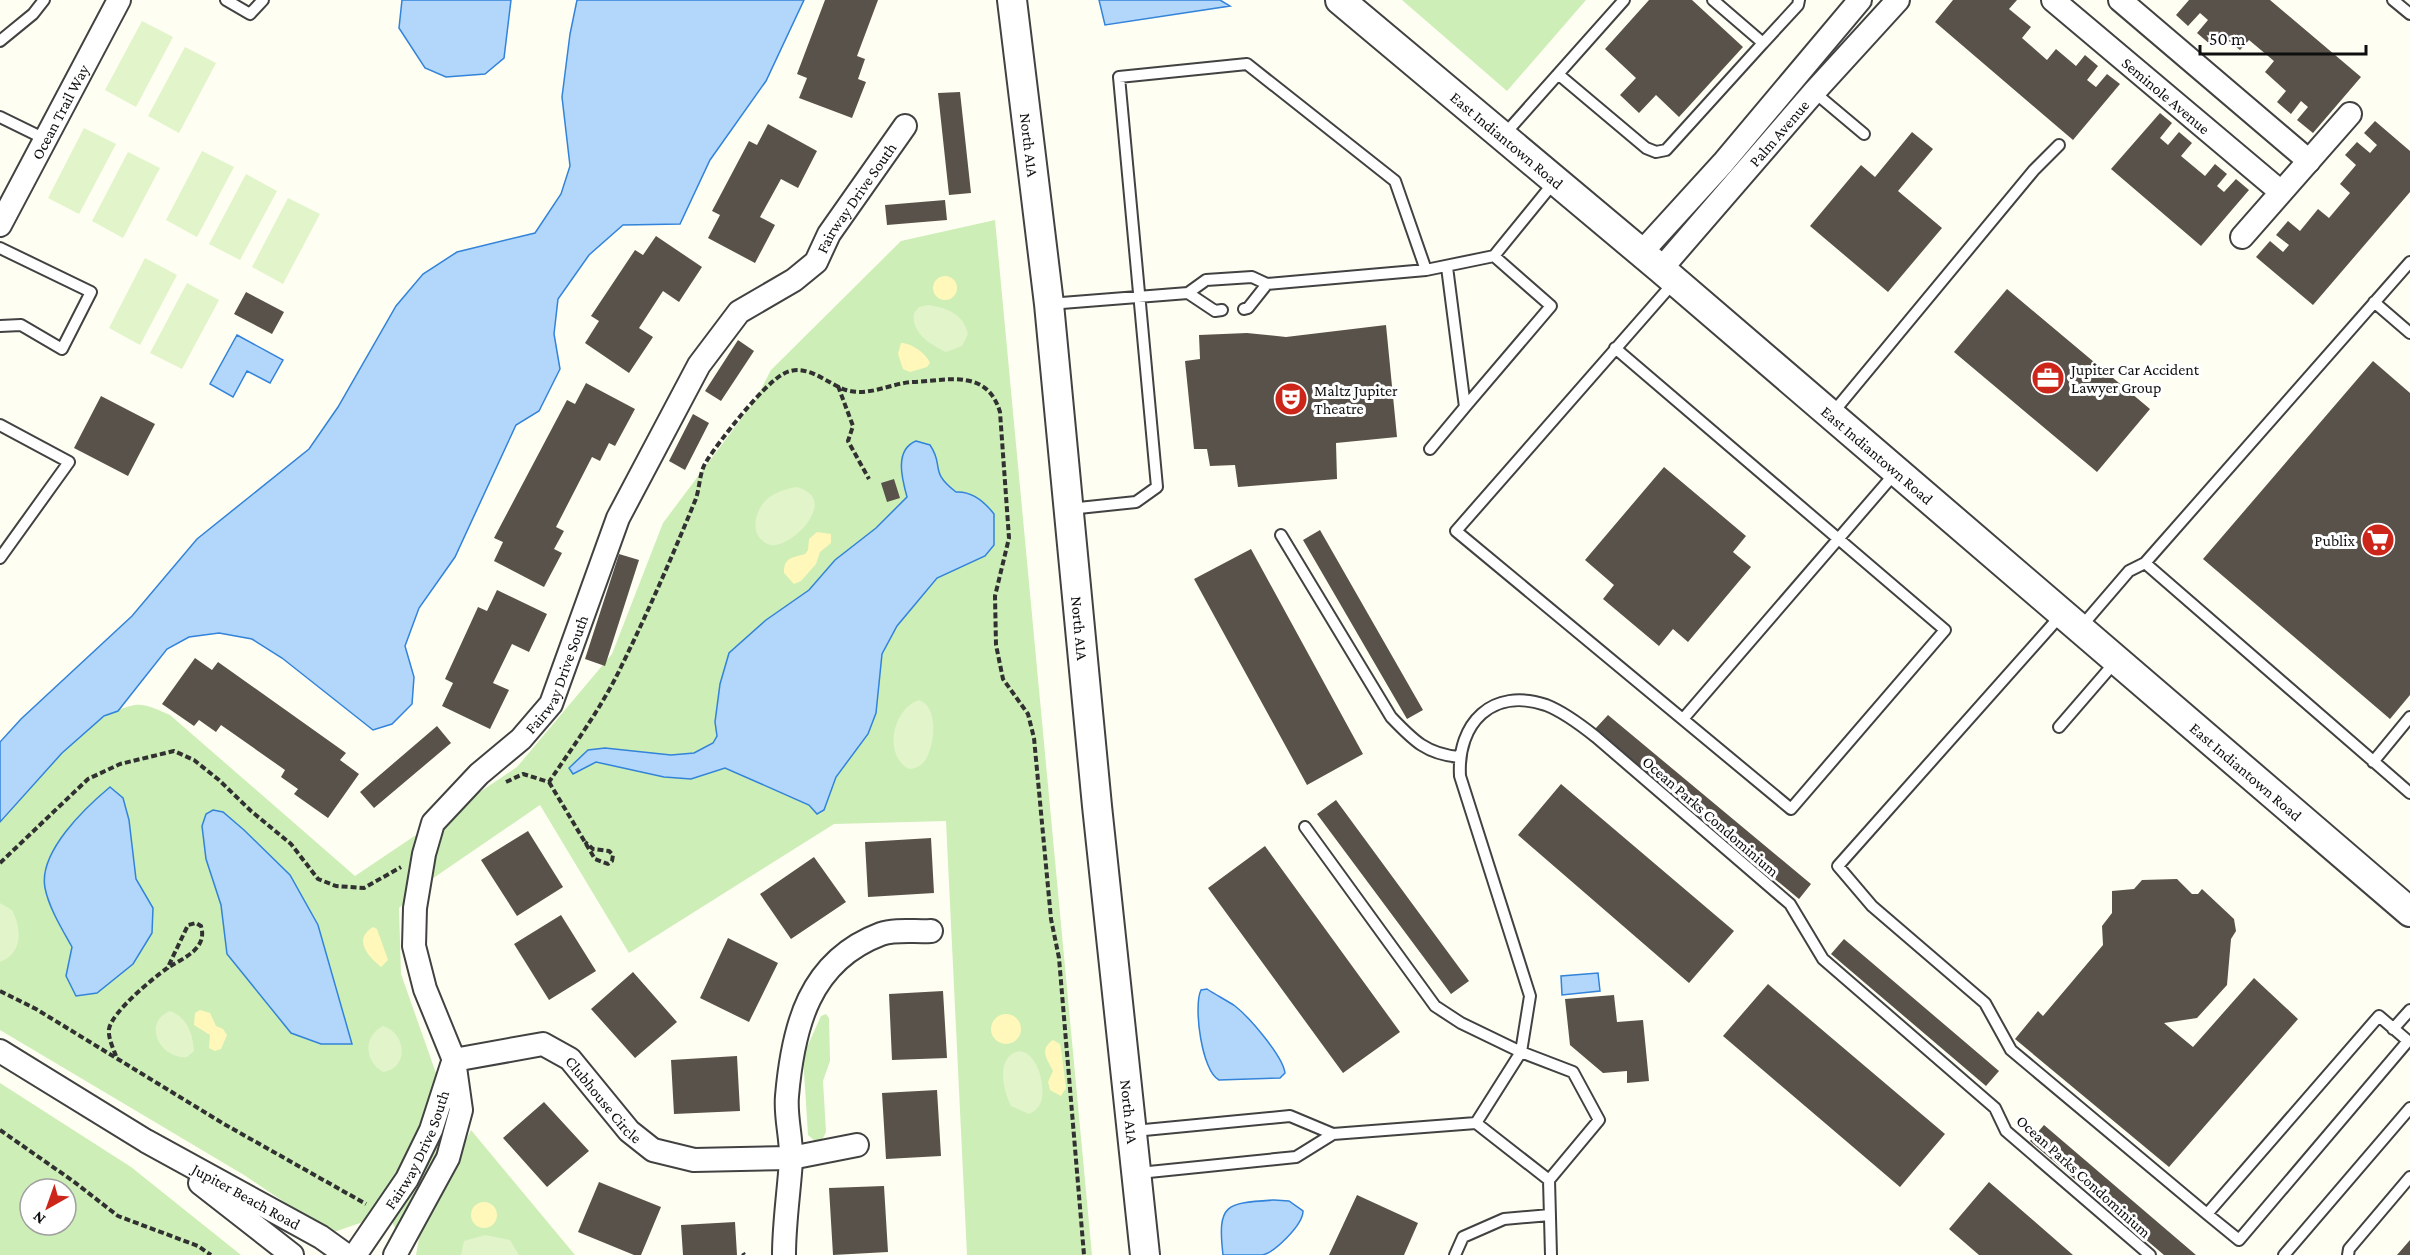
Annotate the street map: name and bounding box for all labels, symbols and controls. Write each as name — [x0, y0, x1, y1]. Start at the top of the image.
scale bar — [2200, 18, 2366, 56]
text: 50 m — [2209, 29, 2246, 49]
street label: Seminole Avenue — [2119, 54, 2213, 137]
street label: Ocean Trail Way — [28, 61, 93, 162]
street label: East Indiantown Road — [1447, 88, 1567, 193]
street label: Palm Avenue — [1746, 96, 1812, 170]
street label: North A1A — [1017, 112, 1042, 179]
street label: Fairway Drive South — [813, 139, 900, 256]
office icon: Jupiter Car Accident Lawyer Group — [2030, 360, 2066, 396]
place label: Jupiter Car Accident Lawyer Group — [2069, 361, 2200, 397]
theatre icon: Maltz Jupiter Theatre — [1273, 381, 1309, 417]
place label: Maltz Jupiter Theatre — [1314, 382, 1398, 417]
street label: East Indiantown Road — [1818, 403, 1937, 508]
supermarket icon: Publix — [2360, 522, 2396, 558]
place label: Publix — [2314, 532, 2355, 549]
street label: North A1A — [1068, 595, 1091, 662]
street label: Fairway Drive South — [522, 612, 591, 737]
street label: East Indiantown Road — [2187, 719, 2306, 825]
street label: Ocean Parks Condominium — [1639, 753, 1782, 880]
street label: Clubhouse Circle — [562, 1053, 645, 1147]
street label: North A1A — [1117, 1079, 1141, 1146]
street label: Fairway Drive South — [381, 1088, 452, 1212]
street label: Ocean Parks Condominium — [2013, 1112, 2154, 1241]
street label: Jupiter Beach Road — [187, 1159, 304, 1233]
north arrow — [18, 1177, 78, 1237]
text: N — [29, 1208, 48, 1228]

